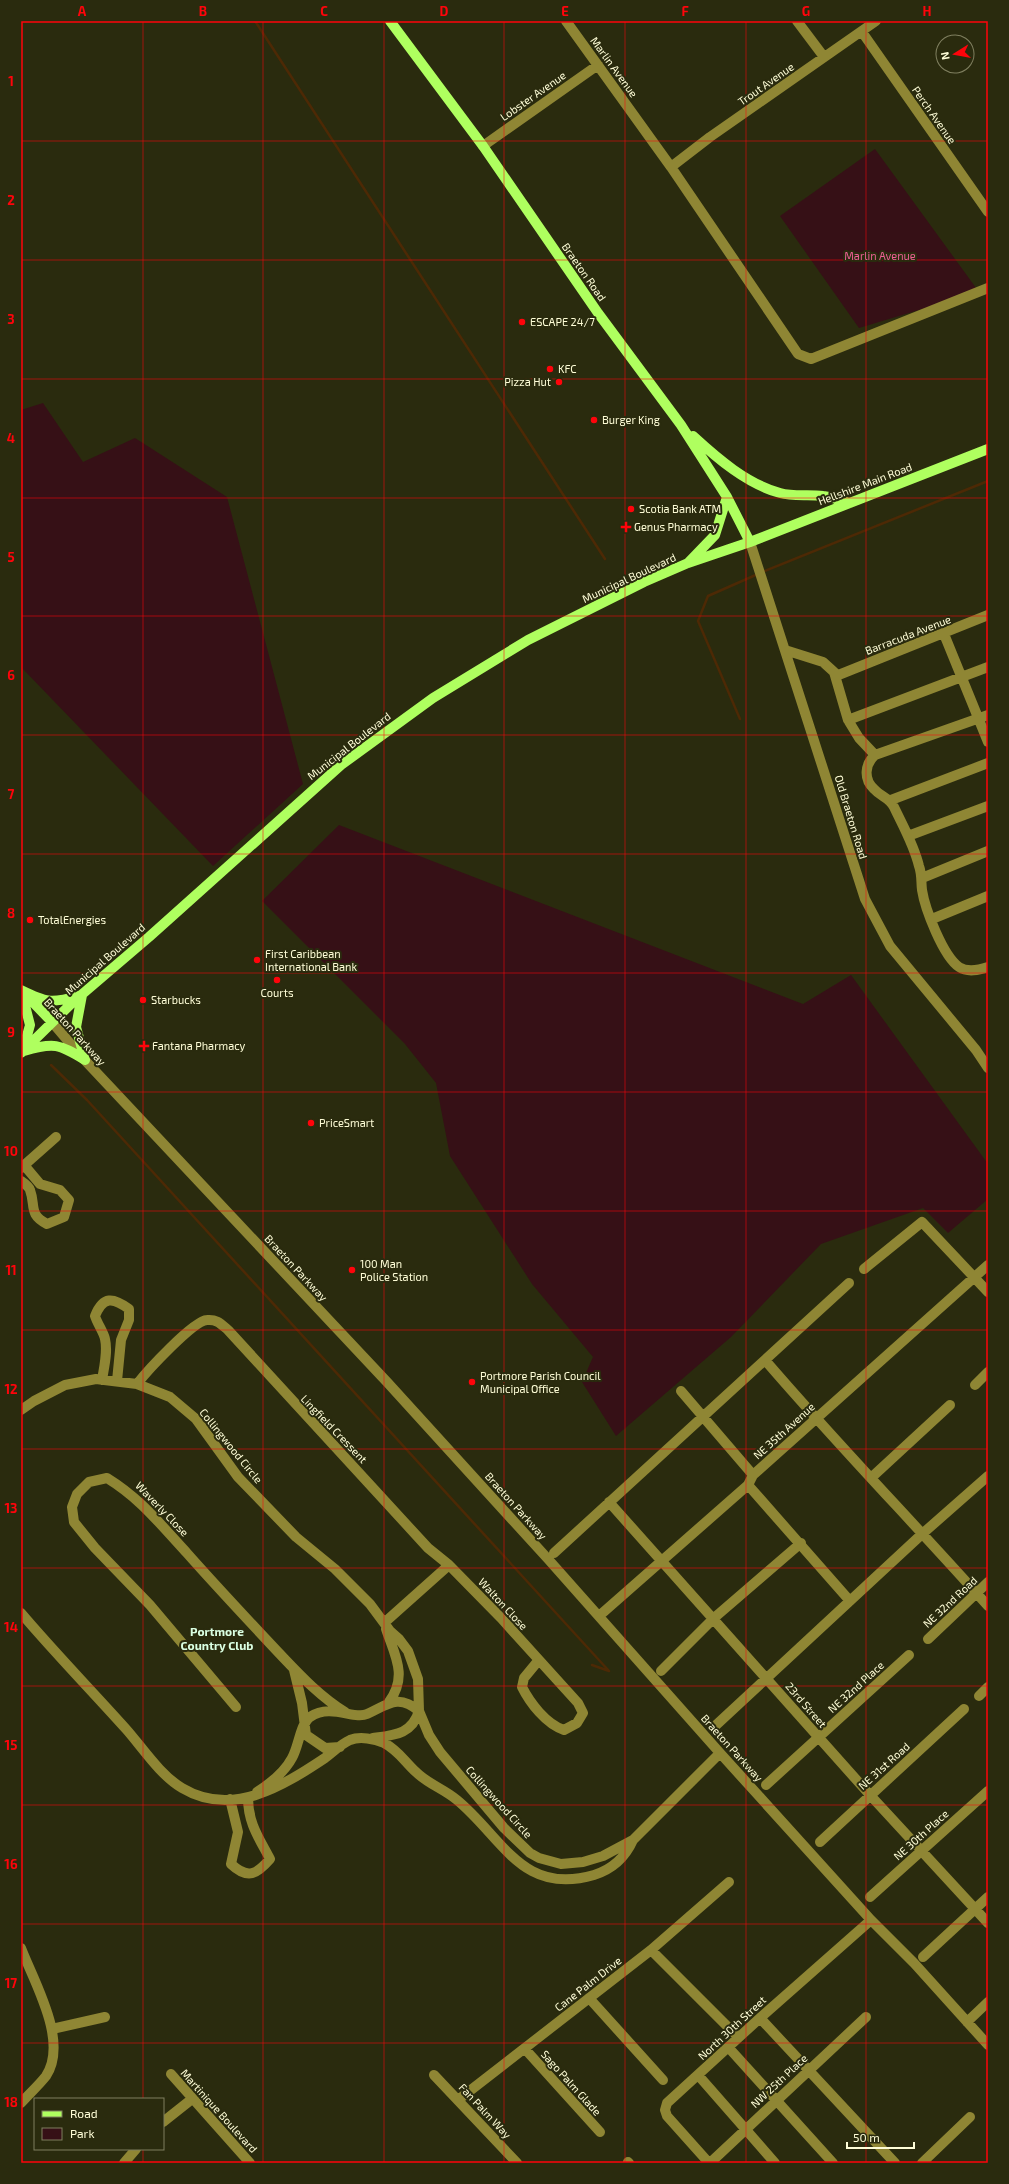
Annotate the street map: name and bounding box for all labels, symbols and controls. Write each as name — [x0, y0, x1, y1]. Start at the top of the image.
text: A — [78, 3, 87, 19]
text: B — [199, 3, 207, 19]
text: C — [320, 3, 328, 19]
text: D — [440, 3, 449, 19]
text: E — [561, 3, 569, 19]
text: F — [681, 3, 689, 19]
text: G — [802, 3, 810, 19]
text: H — [923, 3, 932, 19]
street label: Marlin Avenue — [588, 34, 641, 100]
north arrow — [935, 34, 975, 74]
text: N — [938, 51, 952, 61]
street label: Trout Avenue — [735, 59, 796, 108]
street label: Lobster Avenue — [497, 68, 568, 123]
text: 1 — [8, 73, 14, 89]
street label: Perch Avenue — [910, 83, 959, 146]
text: 2 — [7, 192, 15, 208]
street label: Braeton Road — [560, 240, 609, 303]
park label: Marlin Avenue — [844, 249, 916, 262]
text: 3 — [7, 311, 15, 327]
place label: ESCAPE 24/7 — [530, 315, 595, 328]
marker: ESCAPE 24/7 — [517, 317, 527, 327]
place label: KFC — [558, 362, 577, 375]
marker: KFC — [545, 364, 555, 374]
place label: Pizza Hut — [504, 375, 551, 388]
marker: Pizza Hut — [554, 377, 564, 387]
place label: Burger King — [602, 413, 660, 426]
marker: Burger King — [589, 415, 599, 425]
text: 4 — [7, 430, 15, 446]
street label: Hellshire Main Road — [816, 460, 914, 507]
place label: Scotia Bank ATM — [639, 502, 721, 515]
marker: Scotia Bank ATM — [626, 504, 636, 514]
place label: Genus Pharmacy — [634, 520, 718, 533]
marker: Genus Pharmacy — [621, 522, 631, 532]
text: 5 — [7, 549, 15, 565]
street label: Municipal Boulevard — [580, 550, 678, 605]
street label: Barracuda Avenue — [863, 612, 953, 657]
text: 6 — [7, 667, 15, 683]
street label: Municipal Boulevard — [305, 709, 393, 782]
street label: Old Braeton Road — [833, 773, 870, 860]
text: 7 — [8, 786, 15, 802]
text: 8 — [7, 905, 15, 921]
place label: TotalEnergies — [38, 913, 106, 926]
marker: TotalEnergies — [25, 915, 35, 925]
street label: Municipal Boulevard — [62, 920, 147, 997]
place label: First Caribbean International Bank — [265, 947, 358, 973]
marker: First Caribbean International Bank — [252, 955, 262, 965]
marker: Courts — [272, 975, 282, 985]
place label: Courts — [261, 986, 294, 999]
place label: Starbucks — [151, 993, 201, 1006]
street label: Braeton Parkway — [42, 995, 109, 1068]
marker: Starbucks — [138, 995, 148, 1005]
text: 9 — [7, 1024, 15, 1040]
place label: Fantana Pharmacy — [152, 1039, 246, 1052]
marker: Fantana Pharmacy — [139, 1041, 149, 1051]
place label: PriceSmart — [319, 1116, 374, 1129]
marker: PriceSmart — [306, 1118, 316, 1128]
text: 10 — [4, 1143, 18, 1159]
street label: Braeton Parkway — [262, 1232, 331, 1304]
place label: 100 Man Police Station — [360, 1257, 428, 1283]
text: 11 — [5, 1262, 17, 1278]
marker: 100 Man Police Station — [347, 1265, 357, 1275]
place label: Portmore Parish Council Municipal Office — [480, 1369, 601, 1395]
marker: Portmore Parish Council Municipal Office — [467, 1377, 477, 1387]
text: 12 — [4, 1381, 18, 1397]
street label: Lingfield Cressent — [299, 1392, 370, 1465]
street label: NE 35th Avenue — [750, 1400, 817, 1462]
street label: Collingwood Circle — [197, 1406, 266, 1486]
street label: Braeton Parkway — [483, 1469, 550, 1542]
street label: Waverly Close — [133, 1479, 192, 1539]
text: 13 — [5, 1500, 18, 1516]
street label: NE 32nd Road — [920, 1573, 979, 1630]
street label: Walton Close — [476, 1575, 531, 1632]
text: 14 — [4, 1619, 18, 1635]
district label: Portmore Country Club — [181, 1624, 253, 1653]
street label: NE 32nd Place — [825, 1658, 886, 1715]
street label: 23rd Street — [783, 1679, 830, 1730]
street label: Braeton Parkway — [699, 1711, 766, 1784]
text: 15 — [5, 1737, 17, 1753]
street label: NE 31st Road — [855, 1739, 912, 1792]
street label: Collingwood Circle — [464, 1763, 535, 1840]
street label: NE 30th Place — [891, 1807, 951, 1863]
text: 16 — [4, 1856, 18, 1872]
street label: Cane Palm Drive — [552, 1953, 624, 2014]
text: 17 — [5, 1975, 17, 1991]
street label: North 30th Street — [695, 1993, 768, 2062]
street label: Sago Palm Glade — [539, 2047, 604, 2118]
street label: NW 25th Place — [748, 2051, 810, 2110]
street label: Martinique Boulevard — [178, 2066, 260, 2155]
street label: Fan Palm Way — [457, 2080, 514, 2141]
text: 18 — [4, 2094, 18, 2110]
legend — [34, 2098, 164, 2150]
text: Road — [70, 2106, 98, 2120]
scale bar — [847, 2124, 914, 2150]
text: Park — [70, 2126, 95, 2140]
text: 50 m — [853, 2130, 880, 2144]

